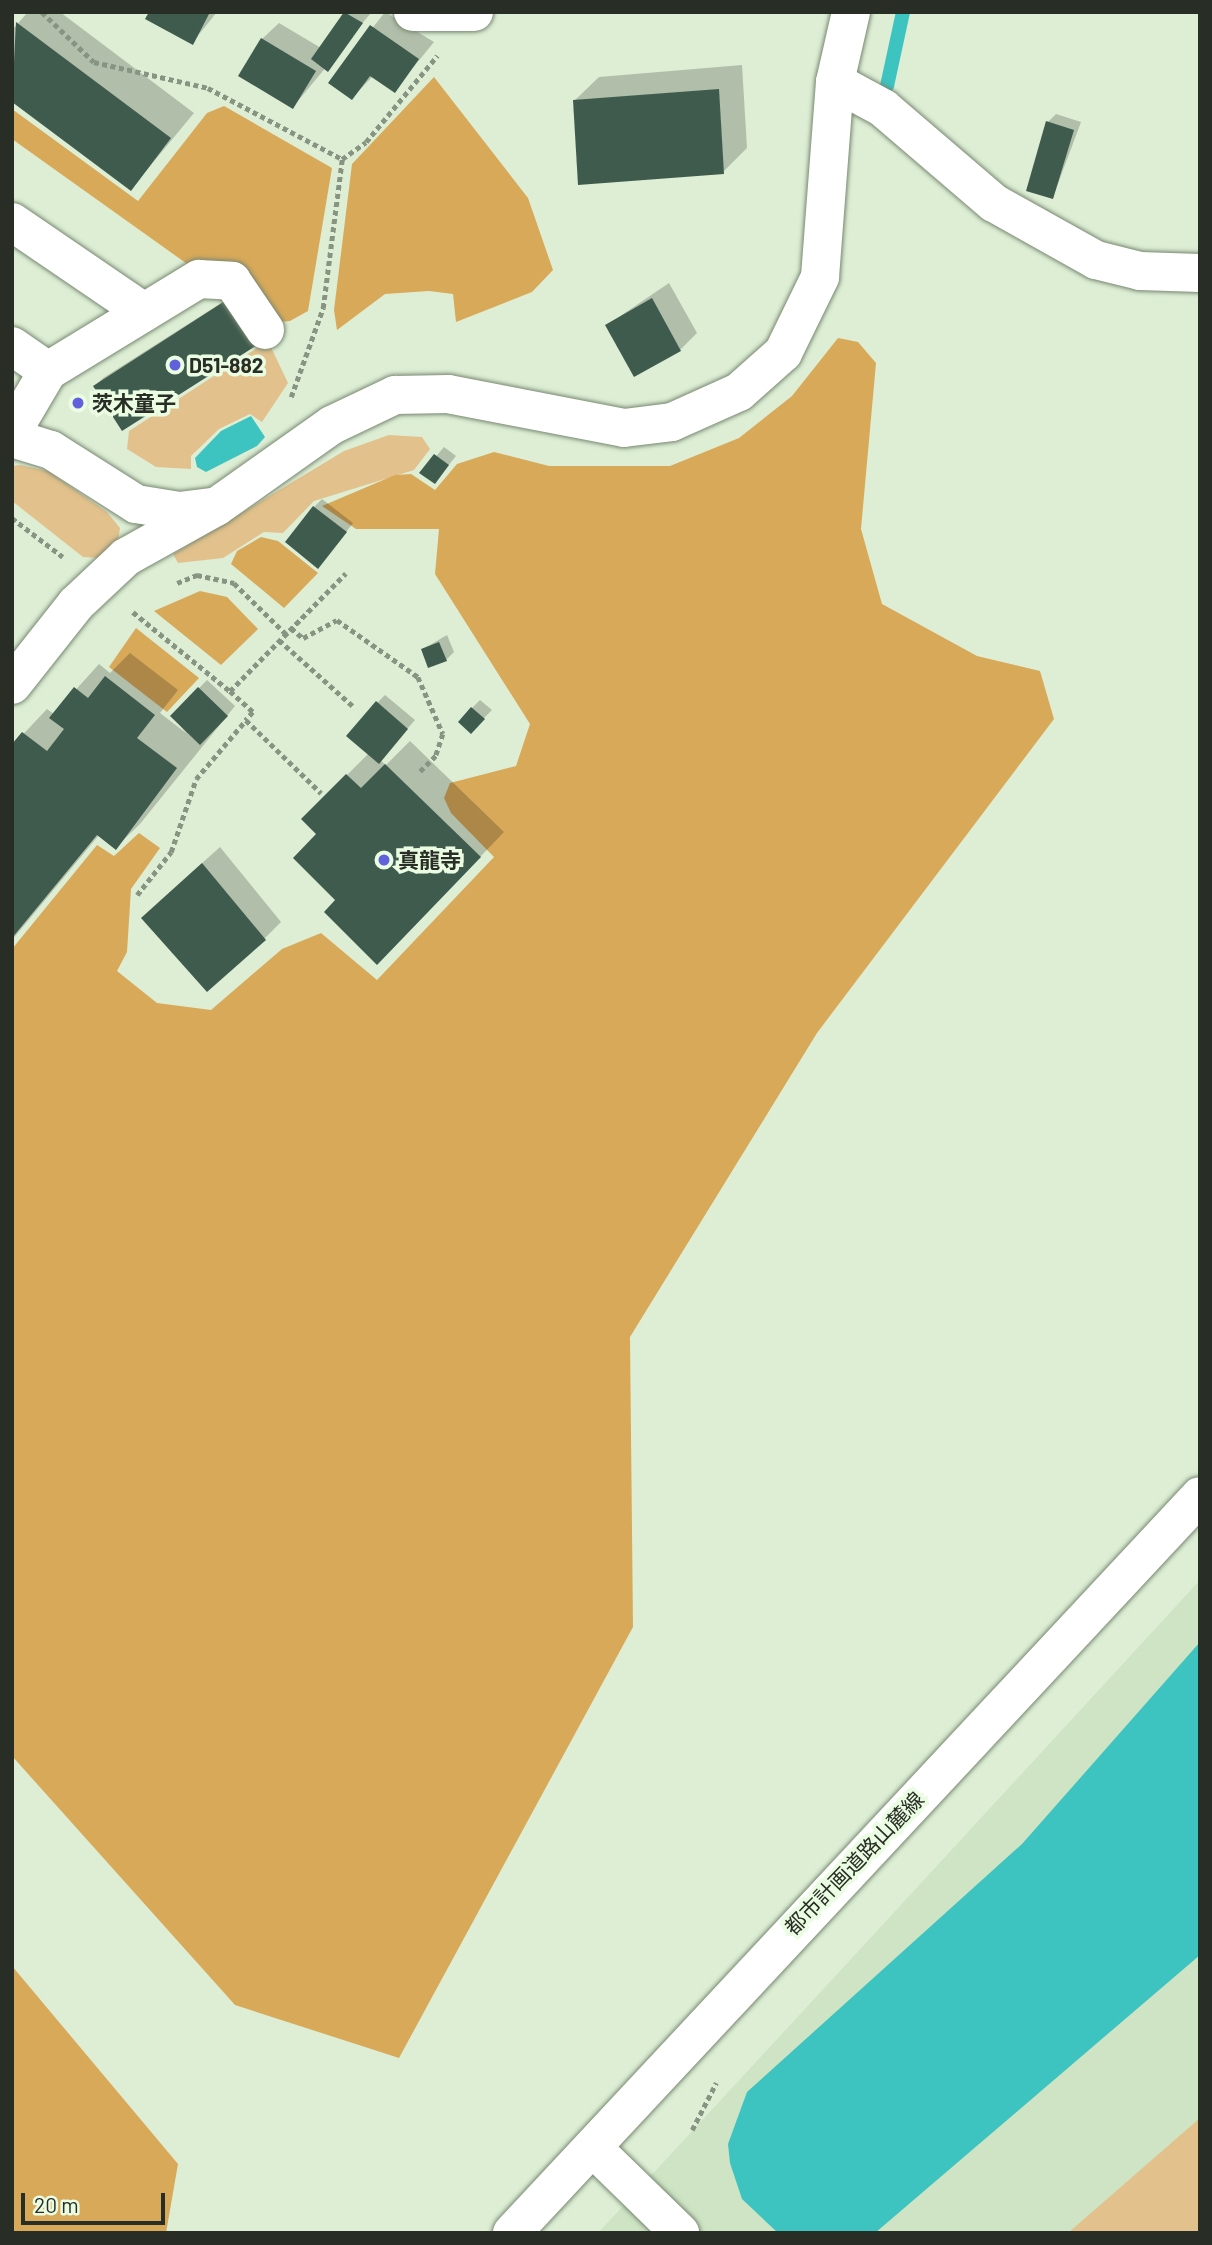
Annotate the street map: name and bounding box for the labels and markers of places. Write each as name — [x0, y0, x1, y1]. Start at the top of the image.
place label: D51-882 — [189, 352, 264, 378]
marker: D51-882 — [167, 357, 183, 373]
place label: 茨木童子 — [92, 390, 176, 416]
marker: 茨木童子 — [70, 395, 86, 411]
place label: 真龍寺 — [398, 847, 461, 873]
marker: 真龍寺 — [376, 852, 392, 868]

